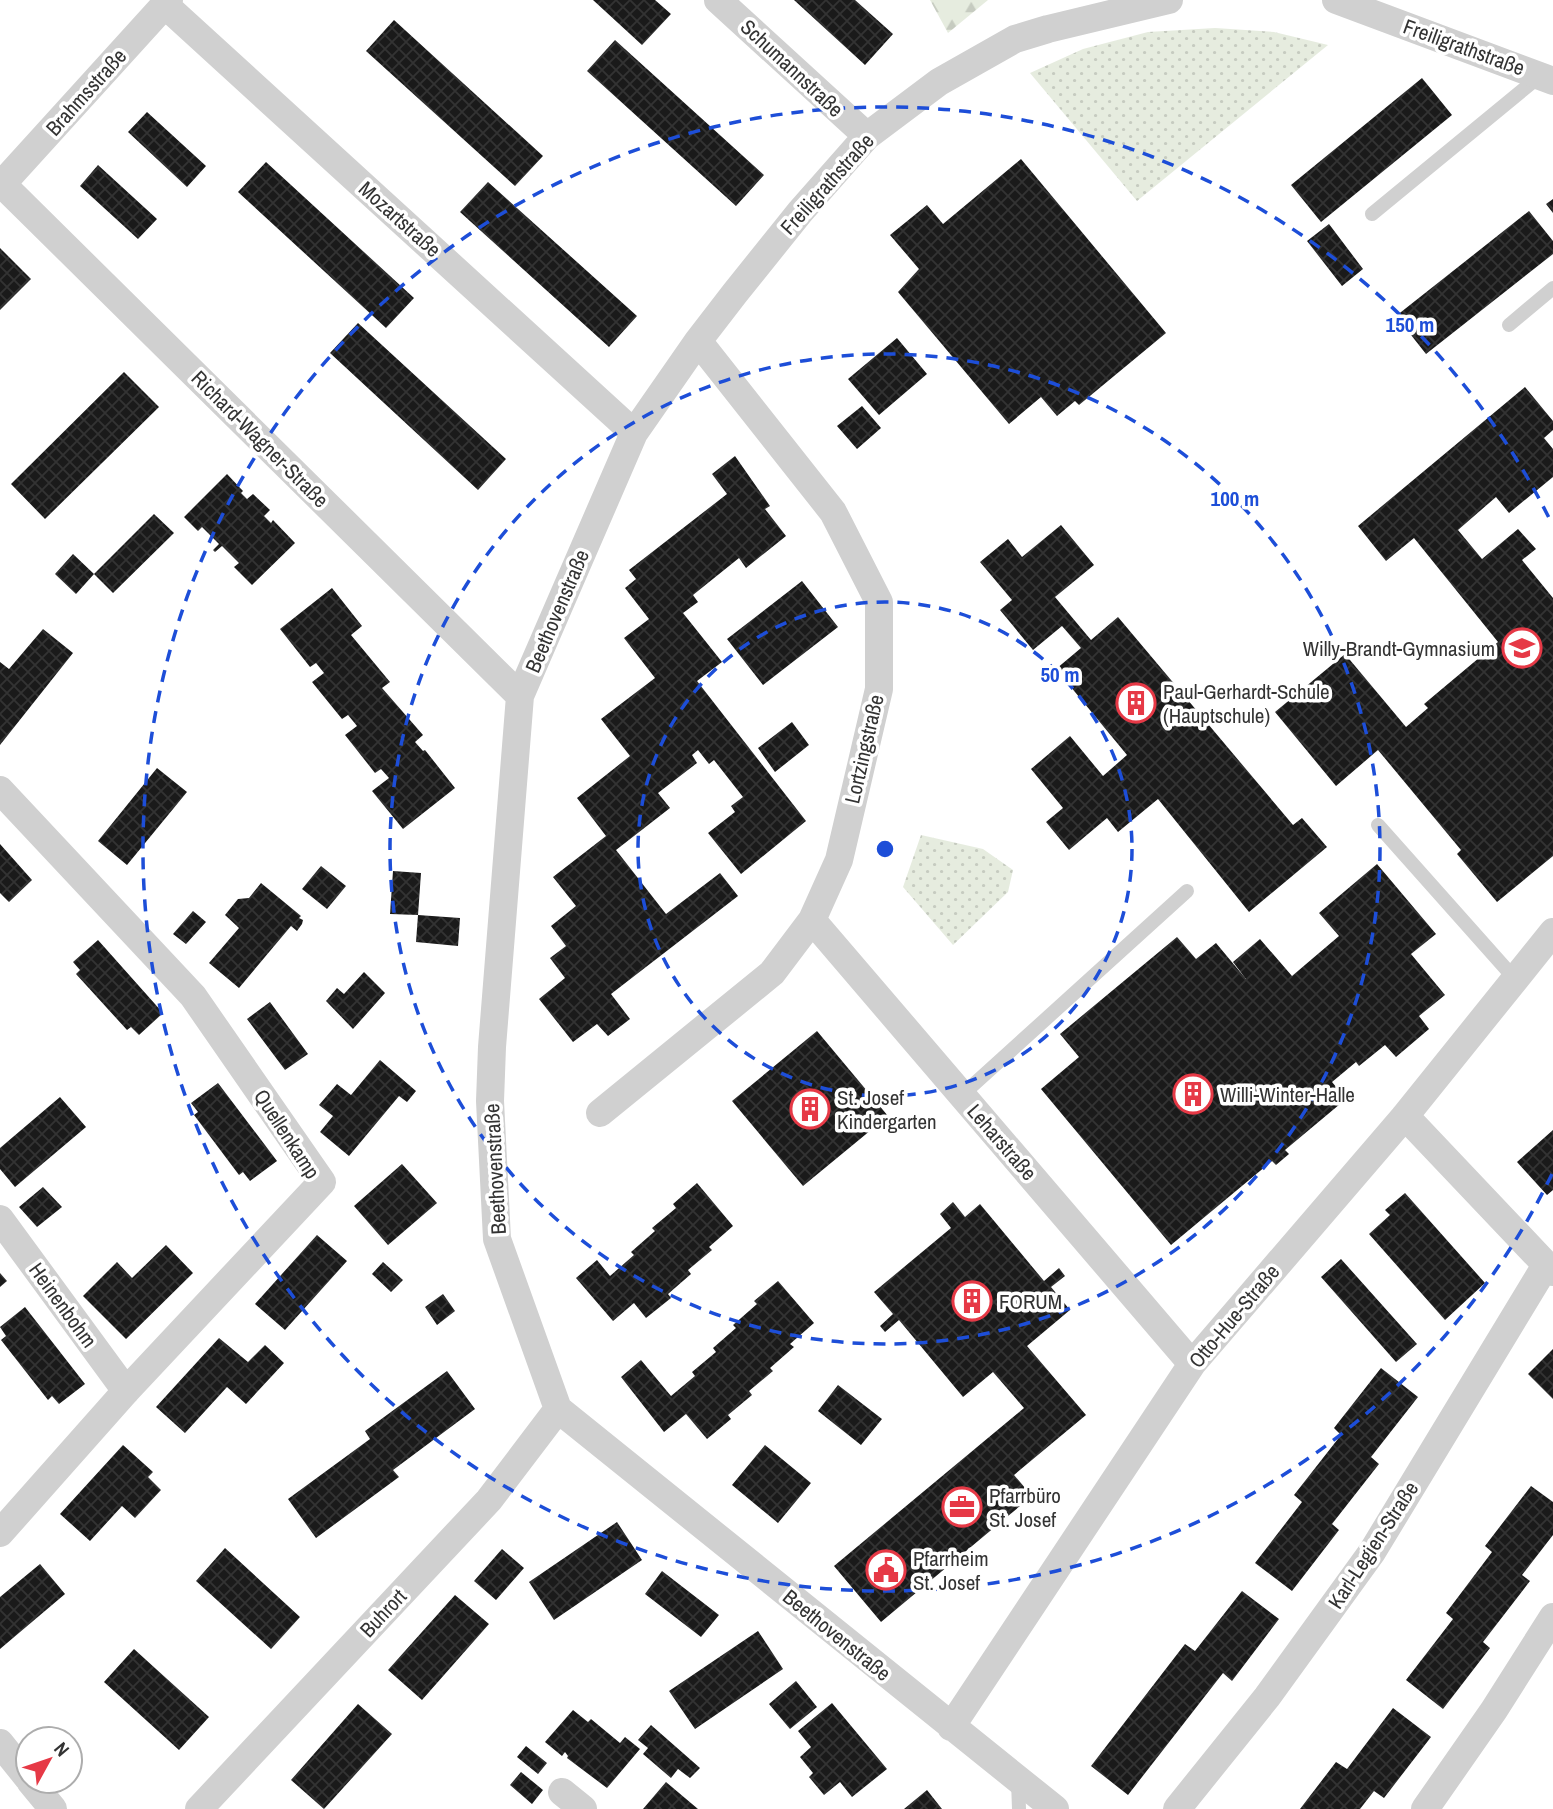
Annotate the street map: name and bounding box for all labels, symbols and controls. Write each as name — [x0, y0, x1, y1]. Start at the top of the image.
street label: Freiligrathstraße — [1399, 12, 1529, 82]
street label: Schumannstraße — [734, 13, 850, 123]
street label: Brahmsstraße — [39, 42, 133, 142]
street label: Freiligrathstraße — [774, 127, 880, 241]
street label: Mozartstraße — [353, 174, 447, 264]
text: 150 m — [1386, 310, 1434, 339]
street label: Richard-Wagner-Straße — [185, 364, 335, 514]
text: 100 m — [1211, 484, 1259, 513]
street label: Beethovenstraße — [518, 545, 596, 677]
school or university icon: Willy-Brandt-Gymnasium — [1501, 627, 1543, 669]
place label: Willy-Brandt-Gymnasium — [1303, 634, 1495, 663]
text: 50 m — [1040, 660, 1080, 689]
place label: Paul-Gerhardt-Schule (Hauptschule) — [1163, 677, 1330, 730]
building icon: Paul-Gerhardt-Schule (Hauptschule) — [1115, 682, 1157, 724]
street label: Lortzingstraße — [837, 692, 891, 806]
centre of rings — [873, 837, 897, 861]
building icon: Willi-Winter-Halle — [1172, 1073, 1214, 1115]
place label: Willi-Winter-Halle — [1220, 1080, 1355, 1109]
place label: St. Josef Kindergarten — [837, 1083, 937, 1136]
street label: Quellenkamp — [247, 1084, 327, 1184]
building icon: St. Josef Kindergarten — [789, 1088, 831, 1130]
street label: Leharstraße — [961, 1097, 1043, 1187]
street label: Beethovenstraße — [477, 1103, 513, 1235]
street label: Heinenbohm — [22, 1257, 104, 1353]
street label: Otto-Hue-Straße — [1182, 1258, 1286, 1374]
building icon: FORUM — [951, 1280, 993, 1322]
place label: FORUM — [999, 1287, 1062, 1316]
street label: Karl-Legien-Straße — [1321, 1476, 1425, 1614]
place label: Pfarrbüro St. Josef — [989, 1481, 1061, 1534]
office icon: Pfarrbüro St. Josef — [941, 1486, 983, 1528]
place label: Pfarrheim St. Josef — [913, 1544, 989, 1597]
public building icon: Pfarrheim St. Josef — [865, 1549, 907, 1591]
street label: Buhrort — [353, 1582, 413, 1644]
street label: Beethovenstraße — [777, 1582, 897, 1688]
north arrow — [14, 1725, 84, 1795]
text: N — [48, 1736, 76, 1762]

